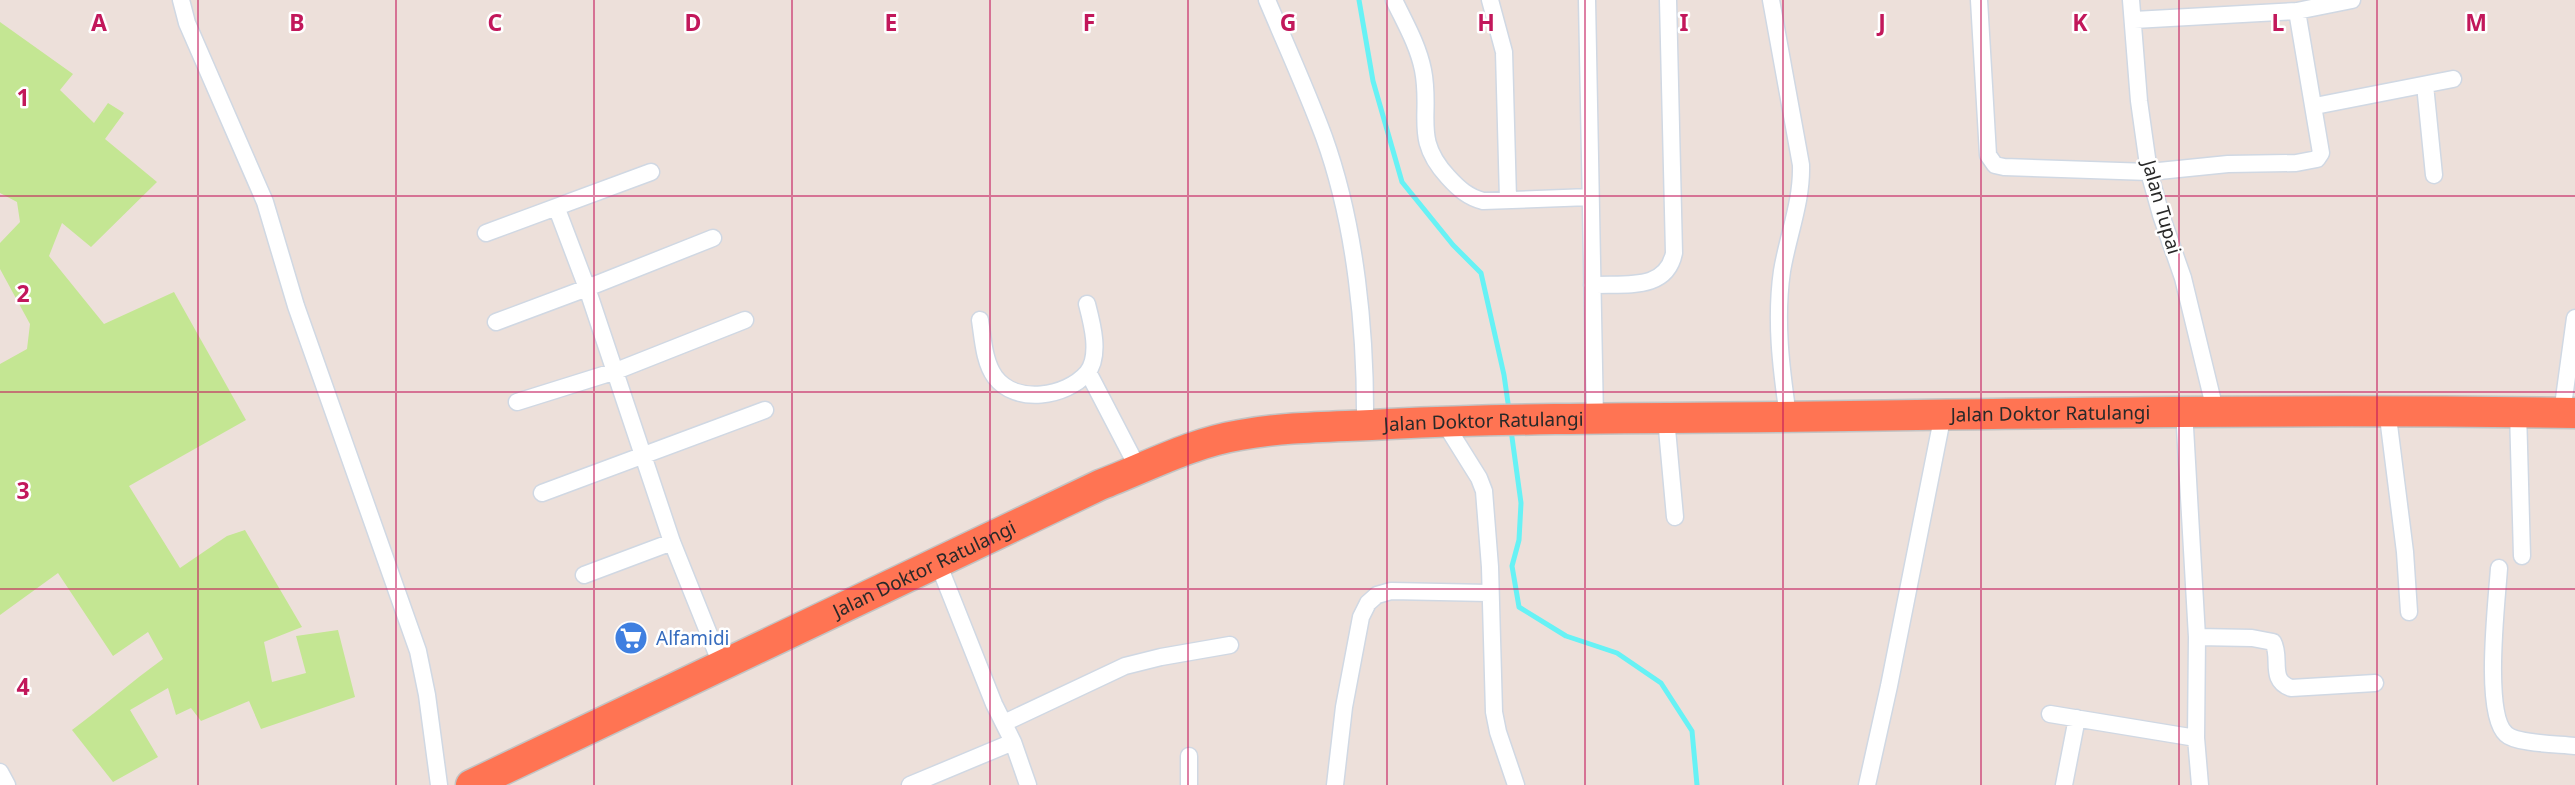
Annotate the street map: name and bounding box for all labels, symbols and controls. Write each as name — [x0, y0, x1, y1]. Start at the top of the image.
text: A — [91, 6, 107, 38]
text: B — [289, 6, 305, 38]
text: C — [488, 6, 503, 38]
text: D — [685, 6, 701, 38]
text: E — [885, 6, 897, 38]
text: F — [1083, 6, 1095, 38]
text: G — [1280, 6, 1296, 38]
text: H — [1477, 6, 1495, 38]
text: I — [1680, 6, 1689, 38]
text: J — [1876, 6, 1886, 38]
text: K — [2072, 6, 2088, 38]
text: L — [2272, 6, 2285, 38]
text: M — [2465, 6, 2487, 38]
text: 1 — [16, 81, 30, 113]
street label: Jalan Tupai — [2136, 155, 2188, 257]
text: 2 — [16, 277, 30, 309]
street label: Jalan Doktor Ratulangi — [1948, 399, 2151, 427]
street label: Jalan Doktor Ratulangi — [1381, 406, 1584, 437]
text: 3 — [16, 474, 30, 506]
street label: Jalan Doktor Ratulangi — [826, 514, 1020, 625]
supermarket icon: Alfamidi — [612, 619, 650, 657]
place label: Alfamidi — [656, 625, 730, 651]
text: 4 — [16, 670, 30, 702]

